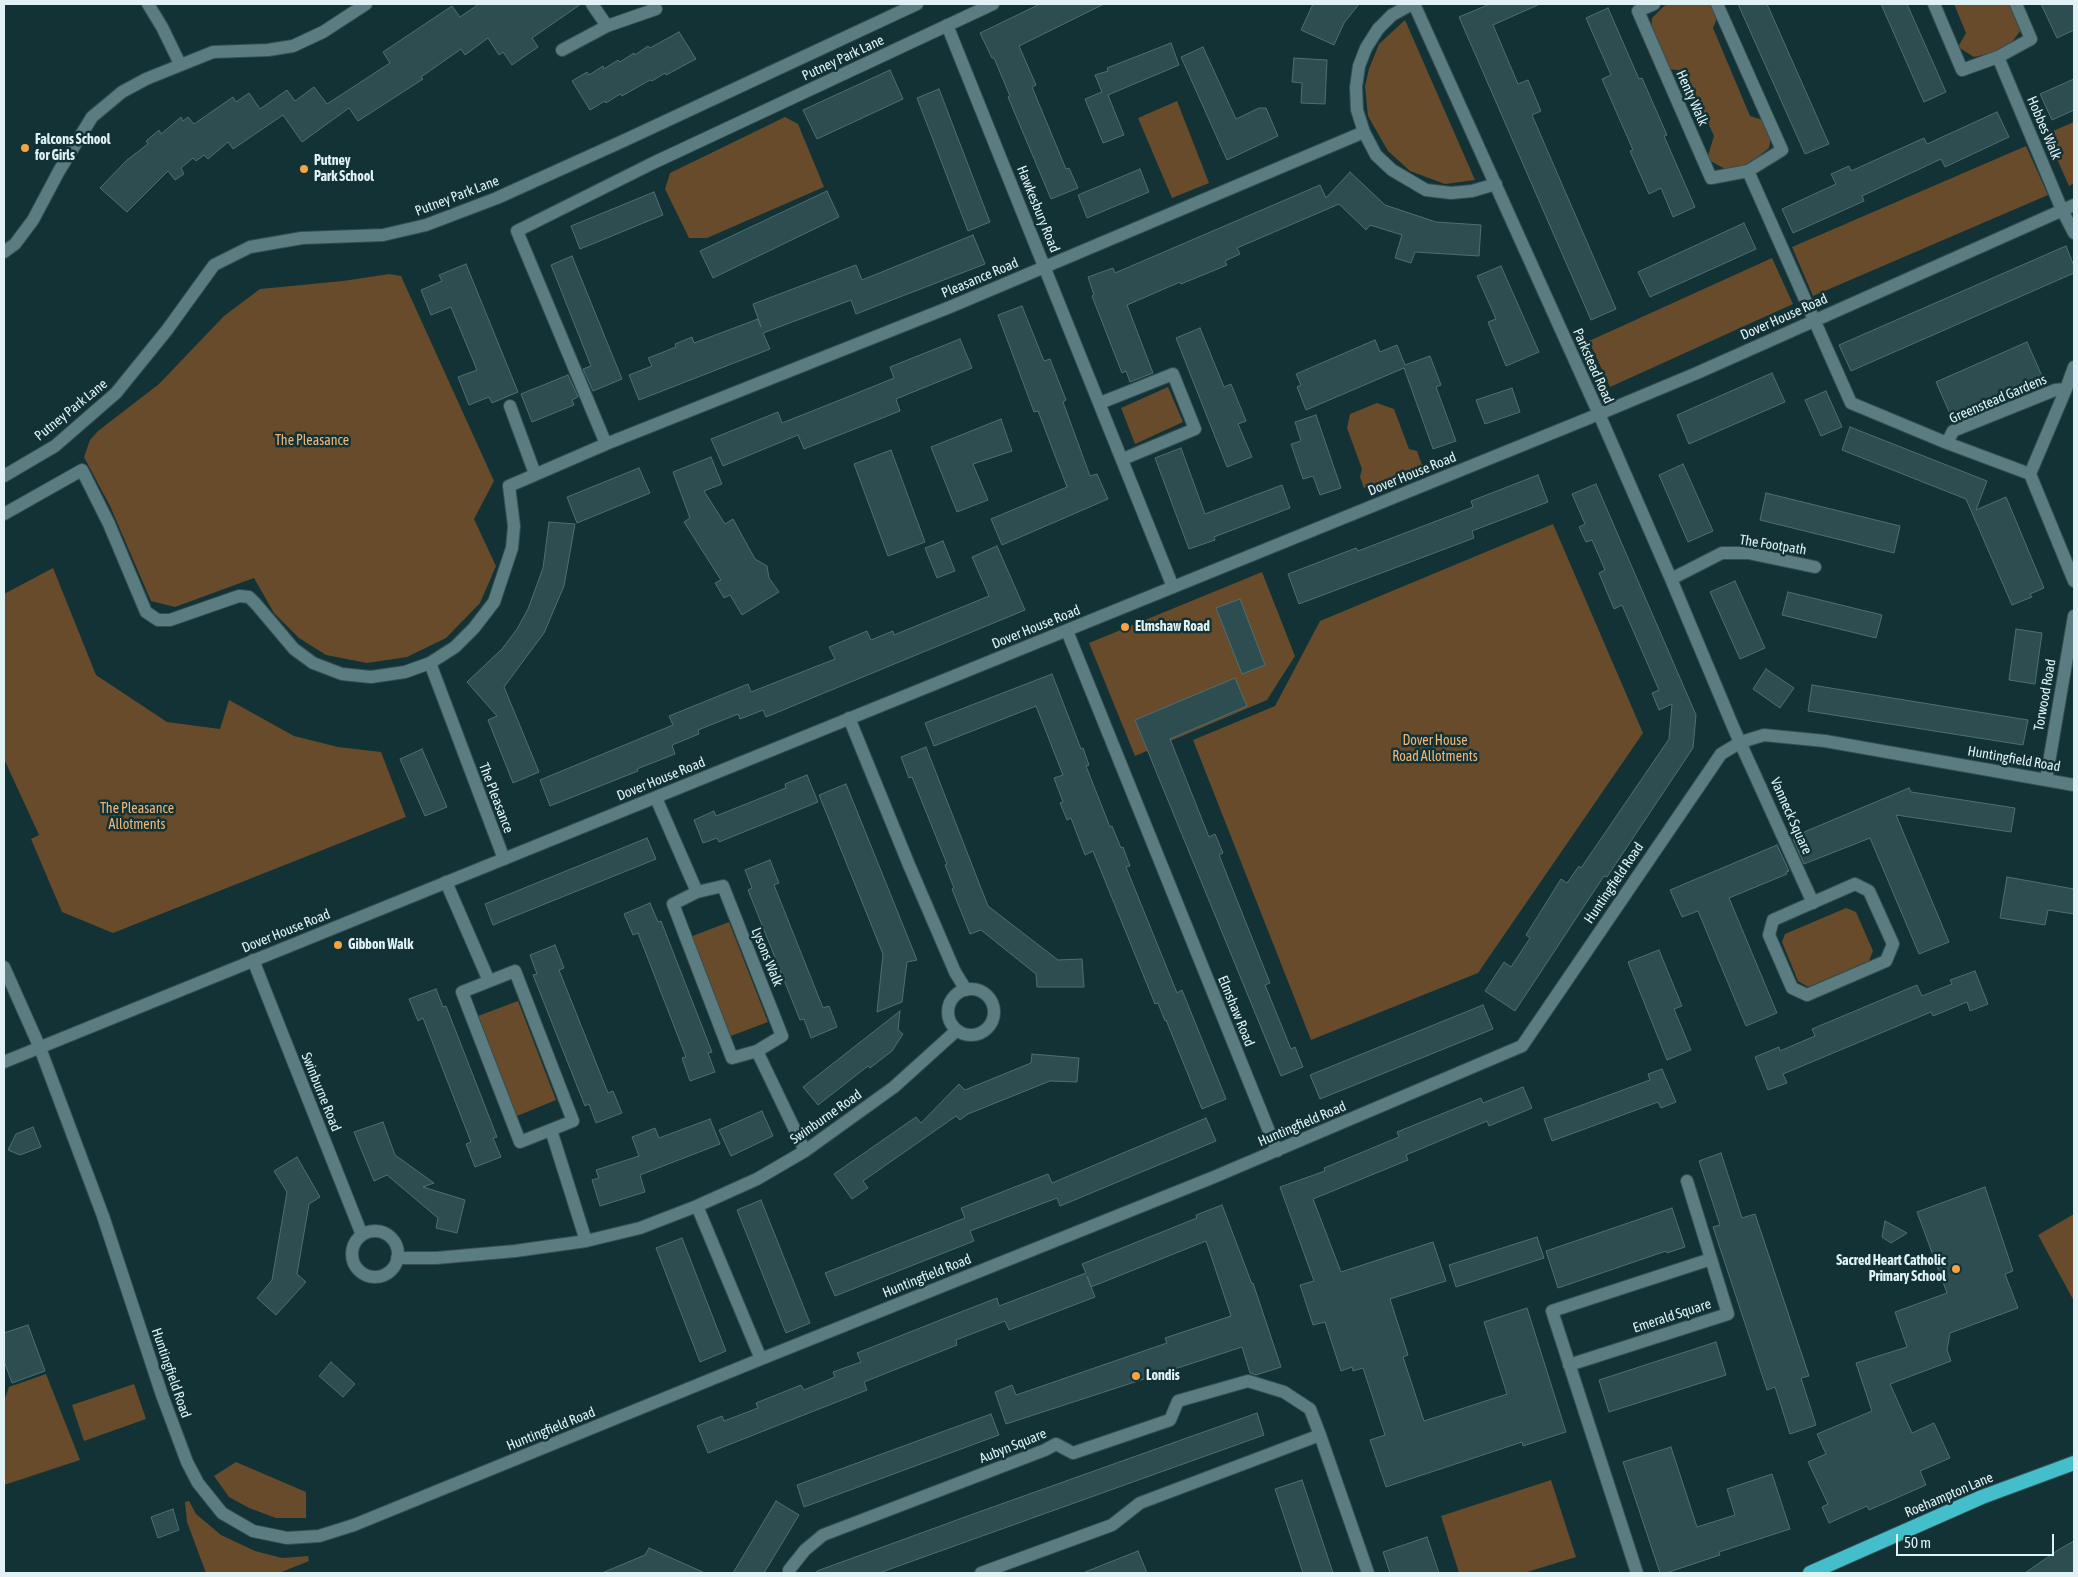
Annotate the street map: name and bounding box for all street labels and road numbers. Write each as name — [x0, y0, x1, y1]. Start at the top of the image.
street label: Putney Park Lane — [799, 32, 887, 84]
street label: Henty Walk — [1672, 68, 1712, 128]
street label: Hobbes Walk — [2023, 94, 2065, 162]
street label: Hawkesbury Road — [1013, 163, 1063, 255]
street label: Putney Park Lane — [413, 172, 501, 220]
street label: Pleasance Road — [939, 254, 1021, 302]
street label: Dover House Road — [1738, 290, 1830, 344]
street label: Parkstead Road — [1569, 326, 1617, 406]
street label: Greenstead Gardens — [1947, 371, 2049, 427]
street label: Putney Park Lane — [31, 376, 111, 444]
street label: Dover House Road — [1365, 449, 1459, 499]
street label: The Footpath — [1738, 531, 1808, 559]
street label: Dover House Road — [989, 602, 1083, 652]
street label: Torwood Road — [2030, 658, 2060, 732]
street label: Huntingfield Road — [1966, 743, 2062, 775]
street label: Dover House Road — [614, 754, 708, 804]
street label: The Pleasance — [475, 760, 517, 836]
street label: Vanneck Square — [1767, 775, 1815, 857]
street label: Huntingfield Road — [1581, 839, 1647, 927]
street label: Dover House Road — [239, 906, 333, 956]
street label: Lysons Walk — [748, 925, 786, 989]
street label: Elmshaw Road — [1214, 973, 1258, 1049]
street label: Swinburne Road — [298, 1050, 344, 1134]
street label: Swinburne Road — [787, 1086, 865, 1148]
street label: Huntingfield Road — [1255, 1098, 1349, 1150]
street label: Huntingfield Road — [880, 1251, 974, 1301]
street label: Emerald Square — [1631, 1295, 1713, 1337]
street label: Huntingfield Road — [148, 1326, 194, 1420]
street label: Huntingfield Road — [504, 1404, 598, 1454]
street label: Aubyn Square — [977, 1425, 1049, 1467]
street label: Roehampton Lane — [1902, 1469, 1996, 1521]

